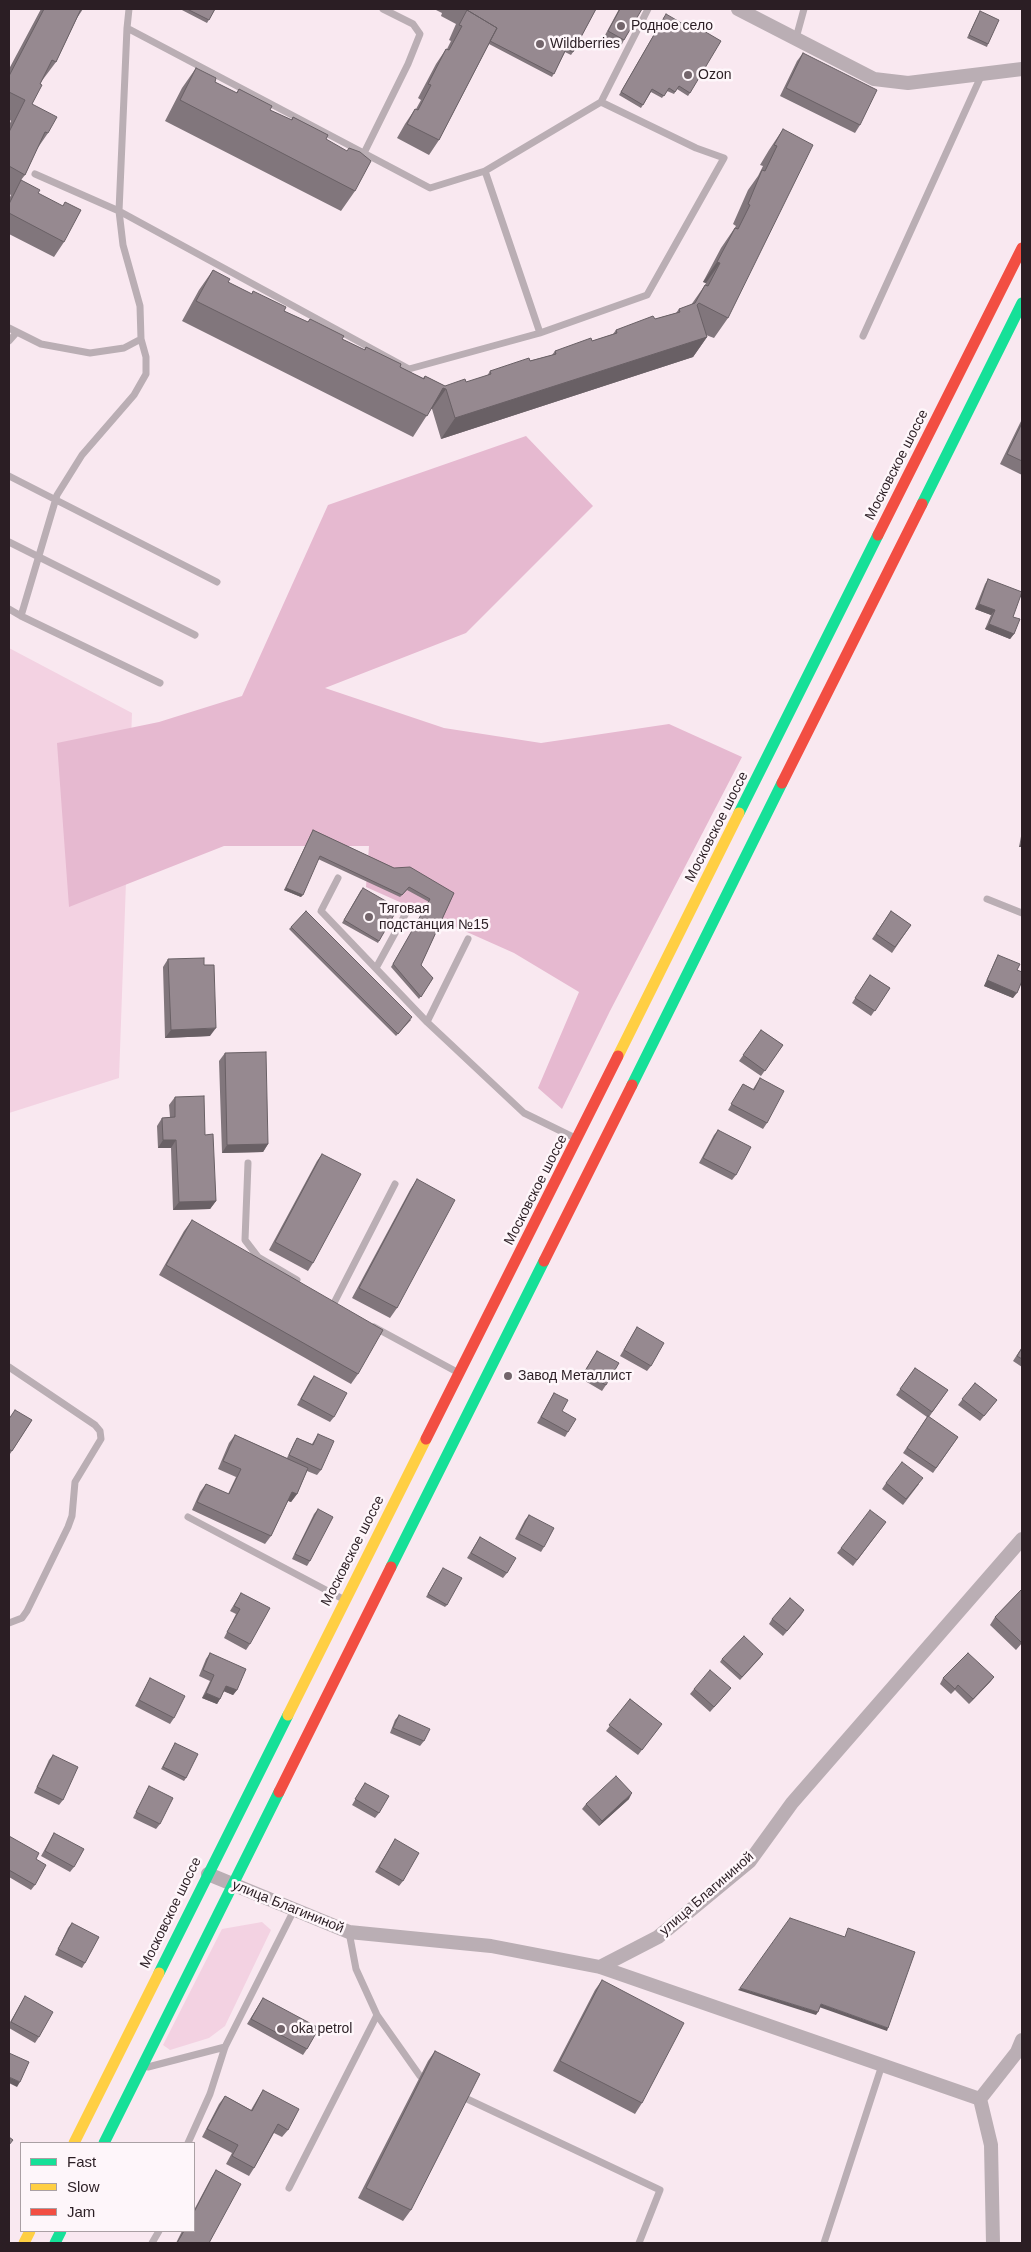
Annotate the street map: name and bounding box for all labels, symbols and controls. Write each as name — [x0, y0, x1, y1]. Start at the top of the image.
place label: Родное село — [631, 18, 713, 34]
marker: Родное село — [615, 20, 627, 32]
place label: Wildberries — [550, 36, 620, 52]
marker: Wildberries — [534, 38, 546, 50]
place label: Ozon — [698, 67, 731, 83]
marker: Ozon — [682, 69, 694, 81]
street label: Московское шоссе — [862, 407, 932, 523]
street label: Московское шоссе — [682, 769, 752, 885]
place label: Тяговая подстанция №15 — [379, 901, 489, 934]
marker: Тяговая подстанция №15 — [363, 911, 375, 923]
street label: Московское шоссе — [501, 1132, 571, 1248]
place label: Завод Металлист — [518, 1368, 632, 1384]
marker: Завод Металлист — [502, 1370, 514, 1382]
street label: Московское шоссе — [318, 1493, 388, 1609]
street label: улица Благининой — [657, 1849, 757, 1939]
street label: Московское шоссе — [137, 1855, 205, 1971]
street label: улица Благининой — [230, 1877, 346, 1937]
place label: oka petrol — [291, 2021, 352, 2037]
marker: oka petrol — [275, 2023, 287, 2035]
legend — [20, 2142, 195, 2232]
text: Fast — [67, 2153, 96, 2170]
text: Slow — [67, 2178, 100, 2195]
text: Jam — [67, 2203, 95, 2220]

